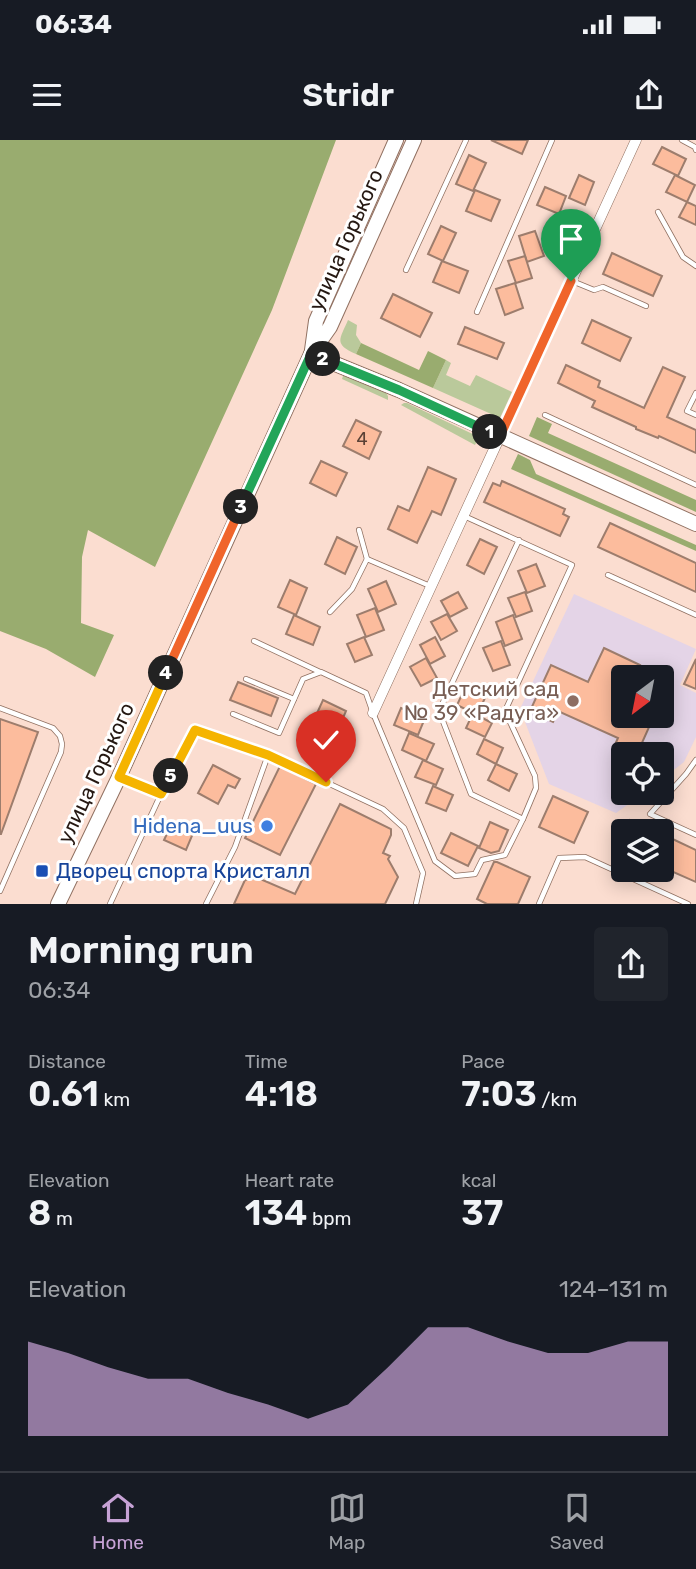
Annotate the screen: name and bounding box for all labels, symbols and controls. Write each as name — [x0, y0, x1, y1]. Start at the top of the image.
text: 06:34 — [35, 9, 112, 40]
icon: menu — [28, 76, 66, 114]
text: Stridr — [302, 76, 394, 114]
icon: share — [630, 76, 668, 114]
street label: улица Горького — [303, 165, 388, 315]
pin — [541, 209, 601, 281]
icon: arrive — [552, 220, 590, 258]
pin: 2 — [306, 342, 340, 376]
text: 2 — [316, 347, 329, 370]
pin: 1 — [472, 414, 508, 450]
text: 1 — [485, 420, 494, 443]
house number: 4 — [356, 428, 368, 450]
pin: 3 — [224, 490, 258, 524]
text: 3 — [234, 495, 247, 518]
pin: 4 — [148, 656, 184, 690]
text: 4 — [159, 661, 172, 684]
north arrow — [611, 665, 674, 728]
map controls — [611, 665, 674, 882]
place label: Детский сад № 39 «Радуга» — [404, 676, 559, 725]
marker: Детский сад № 39 «Радуга» — [565, 693, 581, 709]
street label: улица Горького — [52, 698, 139, 847]
pin — [296, 710, 356, 782]
icon: check — [307, 721, 345, 759]
button: locate — [611, 742, 674, 805]
pin: 5 — [154, 758, 188, 794]
text: 5 — [164, 764, 177, 787]
place label: Hidena_uus — [133, 813, 253, 838]
marker: Hidena_uus — [259, 818, 275, 834]
button: layers — [611, 819, 674, 882]
place label: Дворец спорта Кристалл — [56, 858, 310, 883]
marker: Дворец спорта Кристалл — [34, 863, 50, 879]
text: Morning run — [28, 927, 254, 973]
button: share — [594, 927, 668, 1001]
text: 06:34 — [28, 976, 90, 1004]
text: Distance — [28, 1050, 106, 1073]
text: Time — [245, 1050, 288, 1073]
text: Pace — [461, 1050, 505, 1073]
text: 0.61 — [28, 1073, 99, 1115]
text: 4:18 — [245, 1073, 318, 1115]
text: 7:03 — [461, 1073, 537, 1115]
text: km — [99, 1088, 130, 1111]
text: /km — [537, 1088, 577, 1111]
text: Elevation — [28, 1169, 109, 1192]
text: Heart rate — [245, 1169, 334, 1192]
text: kcal — [461, 1169, 496, 1192]
text: 8 — [28, 1192, 51, 1234]
text: 134 — [245, 1192, 307, 1234]
text: 37 — [461, 1192, 503, 1234]
text: m — [51, 1207, 73, 1230]
text: bpm — [307, 1207, 352, 1230]
text: Elevation — [28, 1275, 127, 1303]
text: 124–131 m — [559, 1275, 668, 1303]
tab: Home — [92, 1489, 144, 1554]
tab: Map — [328, 1489, 366, 1554]
tab: Saved — [550, 1489, 604, 1554]

